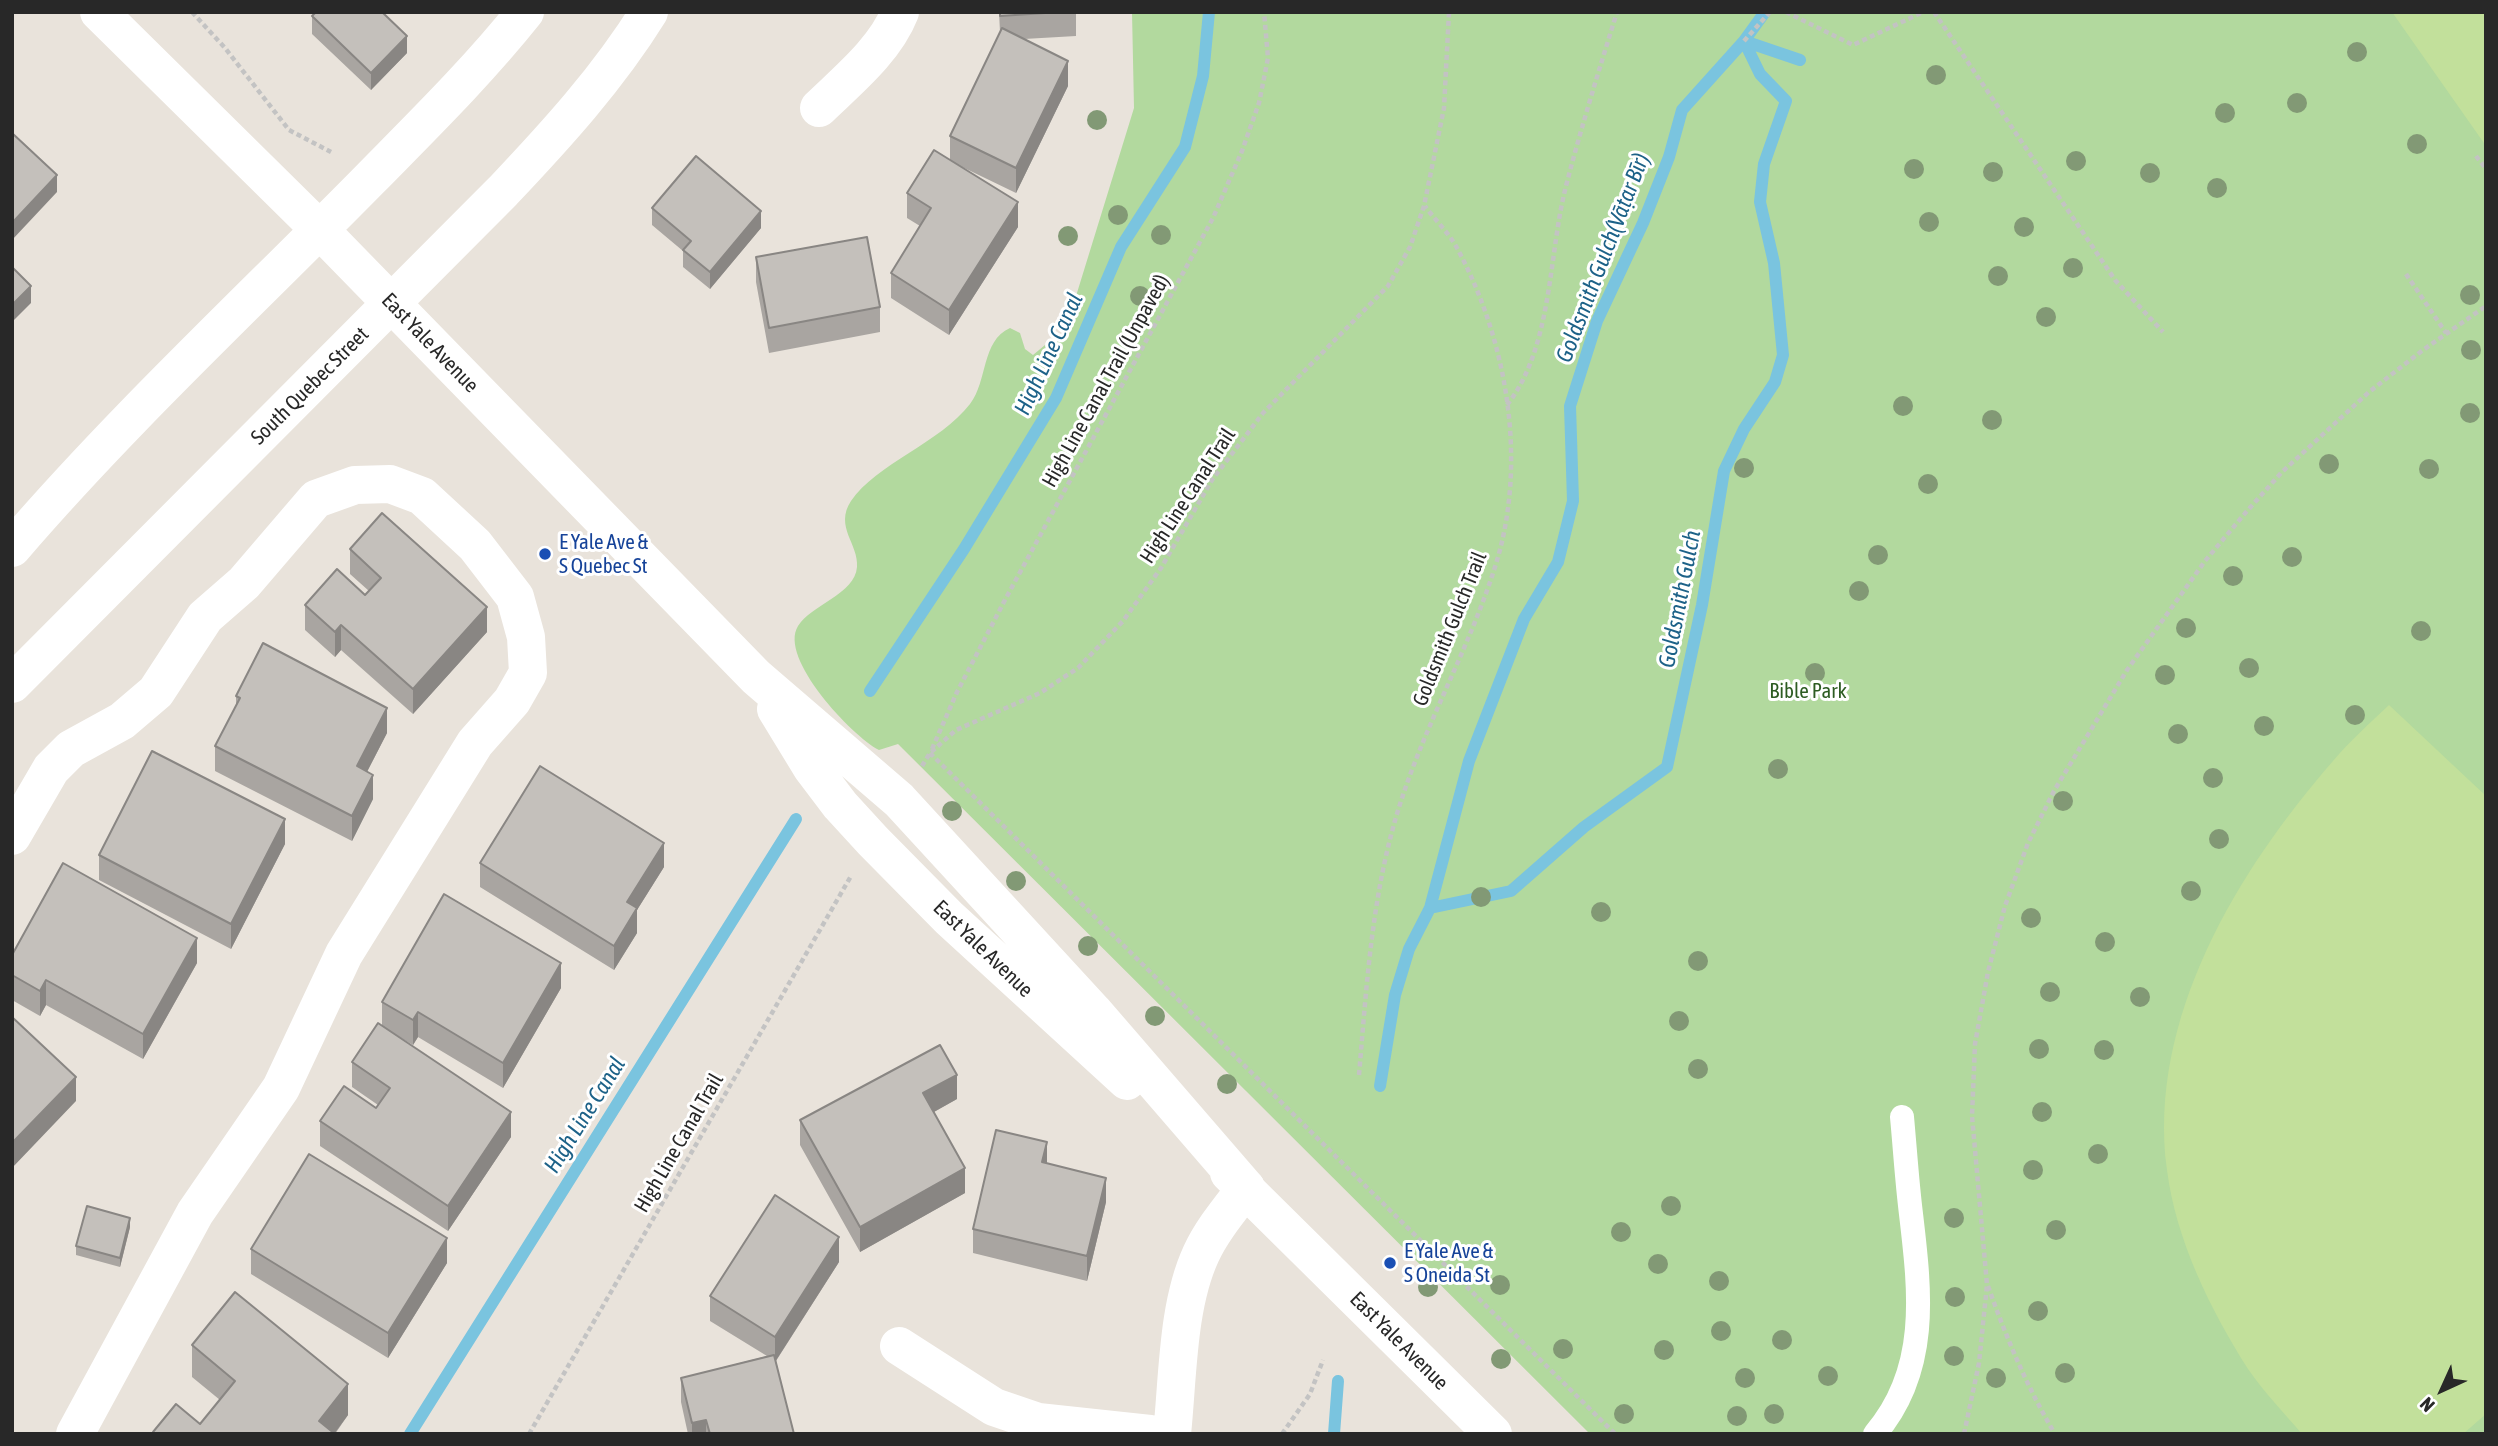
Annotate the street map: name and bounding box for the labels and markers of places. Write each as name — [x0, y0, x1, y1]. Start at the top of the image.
place label: E Yale Ave & S Quebec St — [559, 529, 649, 579]
marker: E Yale Ave & S Quebec St — [537, 546, 553, 562]
place label: E Yale Ave & S Oneida St — [1404, 1238, 1494, 1288]
marker: E Yale Ave & S Oneida St — [1382, 1255, 1398, 1271]

